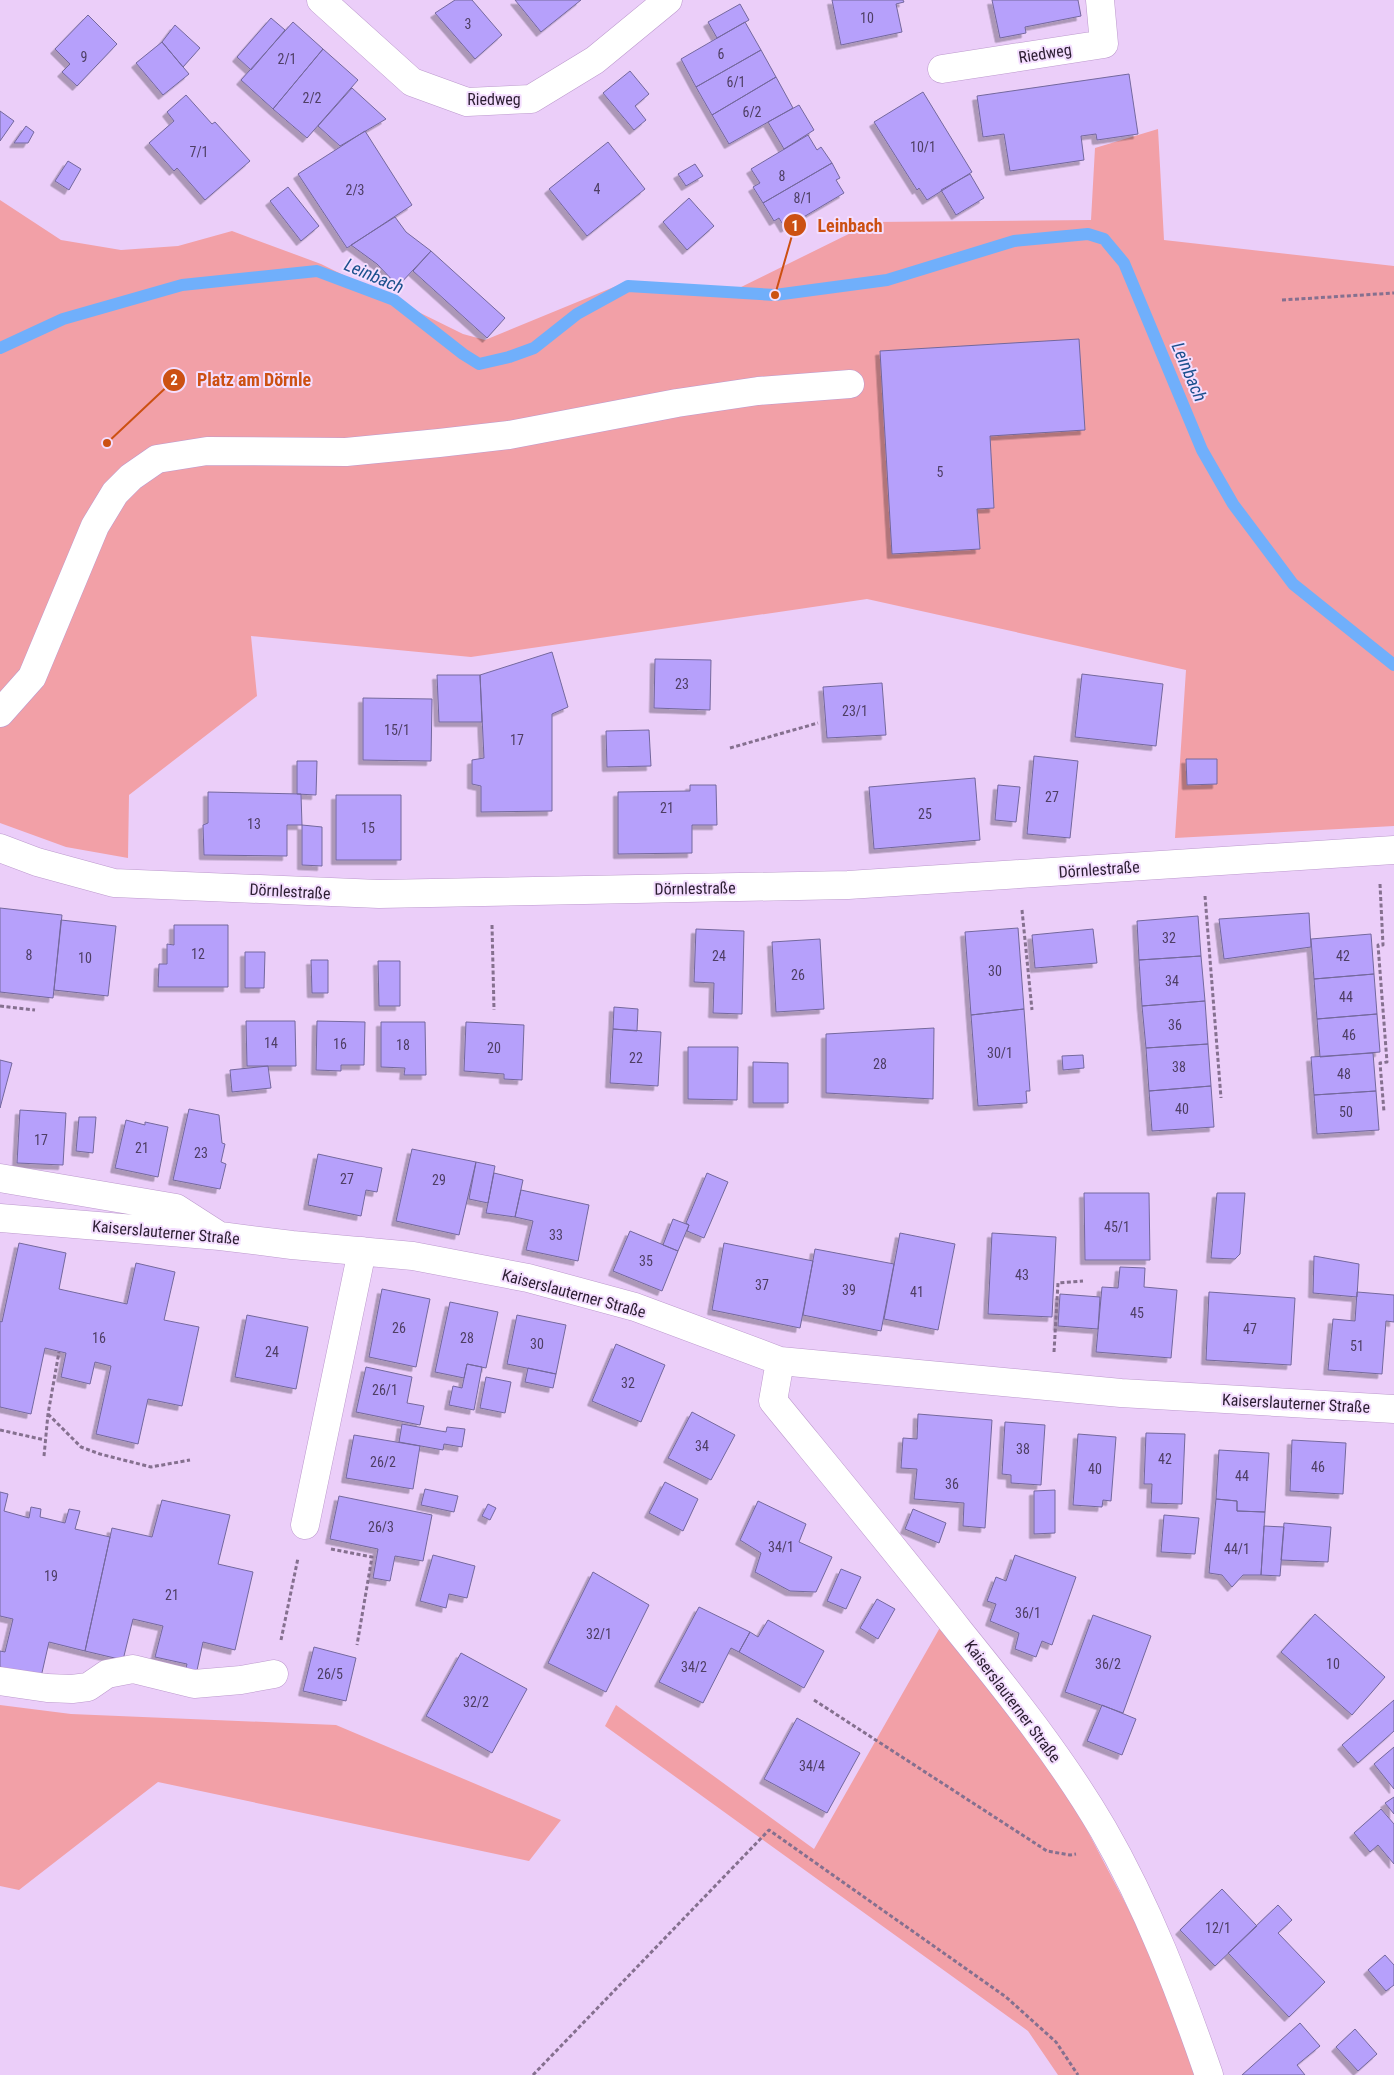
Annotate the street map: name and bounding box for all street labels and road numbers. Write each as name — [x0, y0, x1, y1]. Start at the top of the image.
street label: Riedweg — [1017, 40, 1073, 67]
street label: Riedweg — [467, 90, 521, 109]
street label: Dörnlestraße — [1058, 857, 1140, 882]
street label: Dörnlestraße — [654, 878, 736, 899]
street label: Dörnlestraße — [249, 880, 331, 903]
street label: Kaiserslauterner Straße — [91, 1217, 241, 1248]
street label: Kaiserslauterner Straße — [500, 1265, 648, 1322]
street label: Kaiserslauterner Straße — [1222, 1390, 1370, 1417]
street label: Kaiserslauterner Straße — [960, 1636, 1065, 1766]

